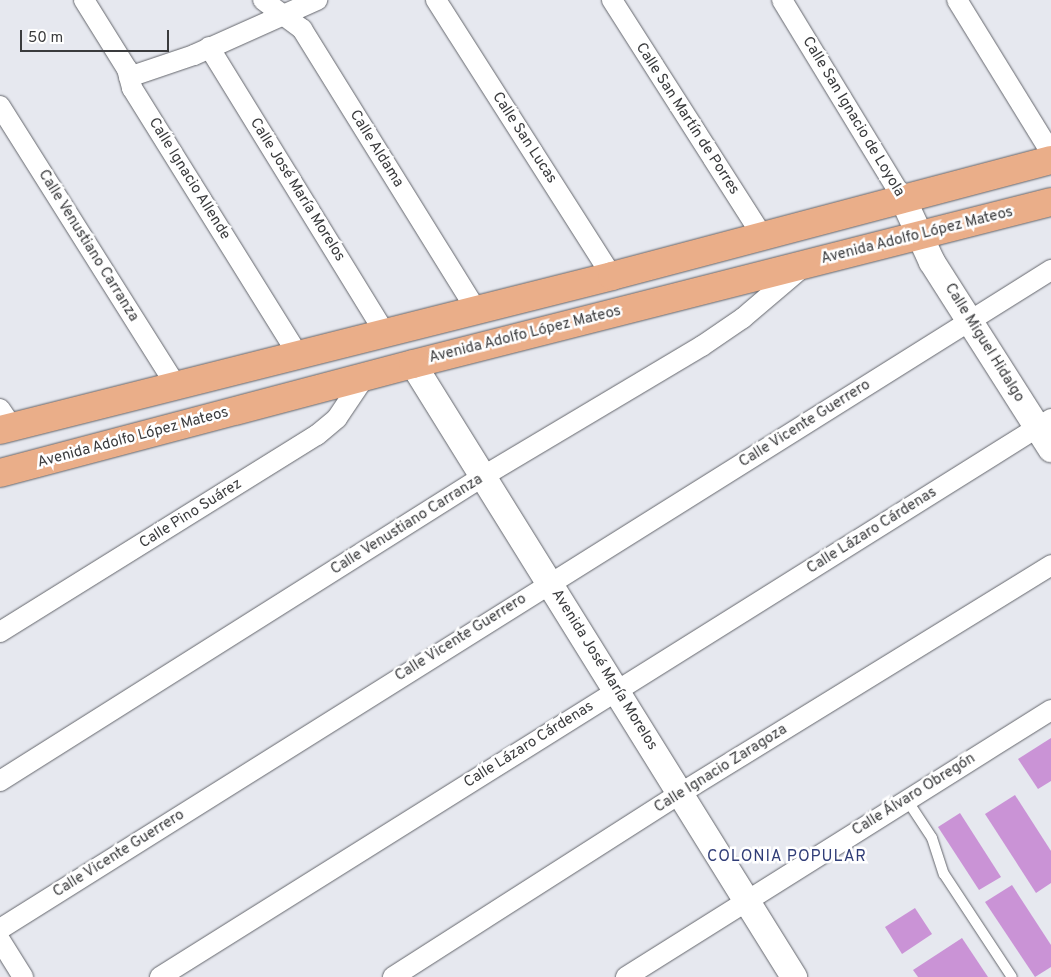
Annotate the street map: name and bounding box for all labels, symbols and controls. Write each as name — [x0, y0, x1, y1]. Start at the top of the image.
scale bar — [22, 20, 171, 52]
text: 50 m — [28, 29, 63, 48]
street label: Calle San Ignacio de Loyola — [798, 34, 908, 200]
street label: Calle San Martín de Porres — [631, 40, 743, 198]
street label: Calle San Lucas — [488, 89, 560, 187]
street label: Calle Aldama — [345, 107, 407, 191]
street label: Calle Ignacio Allende — [144, 114, 234, 244]
street label: Calle José María Morelos — [245, 115, 349, 265]
street label: Calle Venustiano Carranza — [34, 166, 142, 326]
street label: Avenida Adolfo López Mateos — [819, 203, 1015, 269]
street label: Calle Miguel Hidalgo — [940, 280, 1028, 406]
street label: Avenida Adolfo López Mateos — [427, 302, 623, 368]
street label: Calle Vicente Guerrero — [736, 376, 874, 472]
street label: Avenida Adolfo López Mateos — [35, 404, 231, 472]
street label: Calle Venustiano Carranza — [327, 471, 487, 579]
street label: Calle Pino Suárez — [137, 475, 245, 553]
street label: Calle Lázaro Cárdenas — [804, 484, 940, 578]
street label: Avenida José María Morelos — [547, 586, 661, 754]
street label: Calle Vicente Guerrero — [392, 590, 530, 686]
street label: Calle Lázaro Cárdenas — [461, 698, 597, 792]
street label: Calle Ignacio Zaragoza — [651, 721, 791, 817]
street label: Calle Álvaro Obregón — [849, 750, 979, 840]
street label: Calle Vicente Guerrero — [50, 806, 188, 902]
district label: COLONIA POPULAR — [705, 847, 869, 867]

